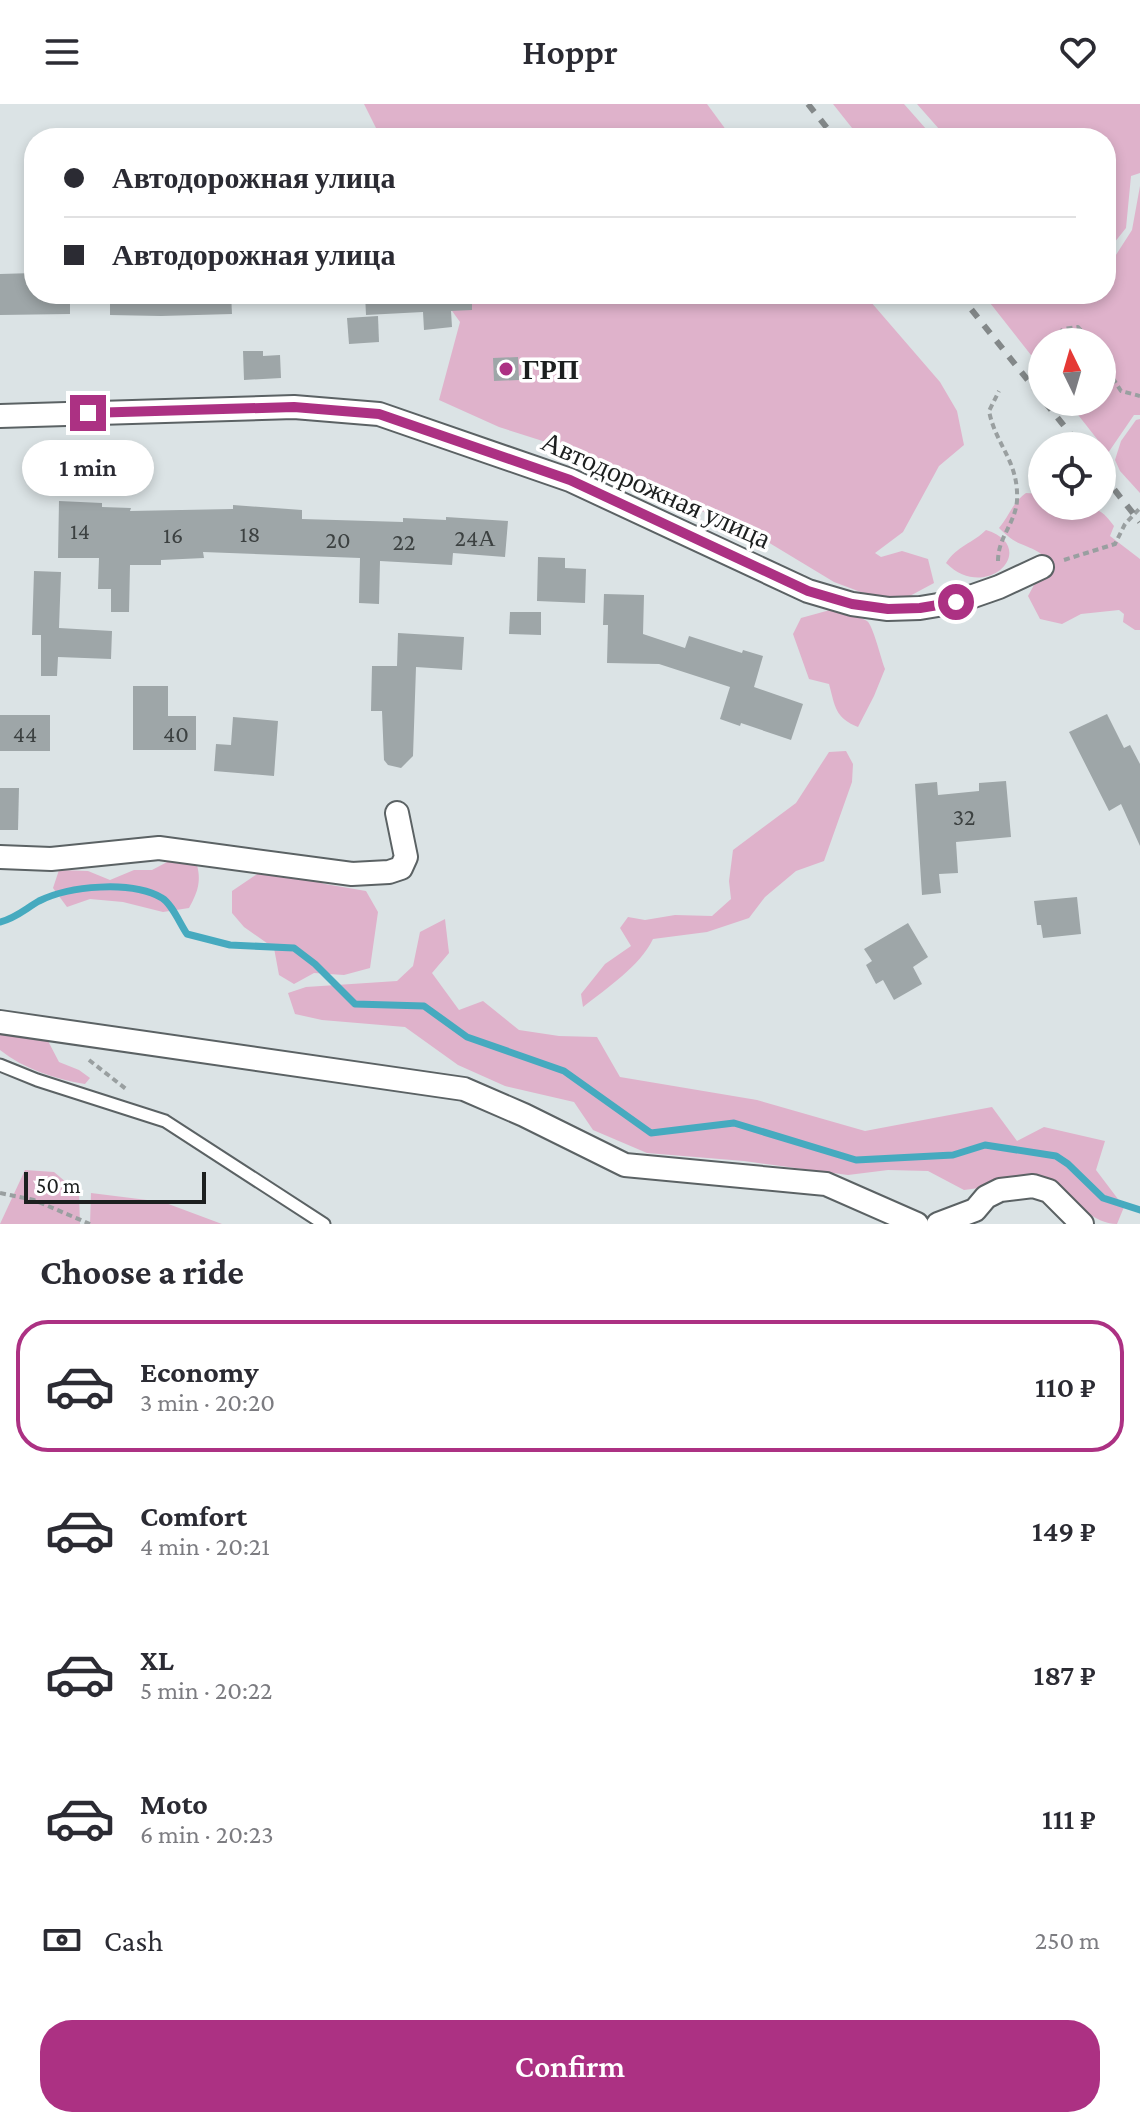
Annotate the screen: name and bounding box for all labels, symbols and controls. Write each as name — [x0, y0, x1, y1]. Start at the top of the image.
icon: menu — [40, 30, 84, 74]
icon: heart — [1056, 30, 1100, 74]
text: Hoppr — [522, 32, 618, 72]
text: Автодорожная улица — [112, 161, 395, 194]
text: Автодорожная улица — [112, 238, 395, 271]
north arrow — [1028, 328, 1116, 416]
map controls — [1028, 328, 1116, 520]
place label: ГРП — [522, 354, 579, 385]
marker: ГРП — [497, 360, 515, 378]
route end — [70, 395, 106, 431]
street label: Автодорожная улица — [537, 426, 776, 555]
button: locate — [1028, 432, 1116, 520]
callout: 1 min — [22, 441, 154, 497]
text: 1 min — [59, 453, 117, 482]
house number: 14 — [70, 517, 90, 544]
house number: 18 — [240, 520, 260, 547]
house number: 16 — [163, 521, 183, 548]
house number: 24А — [454, 524, 496, 551]
house number: 20 — [325, 526, 351, 553]
house number: 22 — [393, 528, 415, 555]
route start — [938, 584, 974, 620]
house number: 44 — [13, 720, 37, 747]
house number: 40 — [163, 720, 189, 747]
house number: 32 — [953, 803, 975, 830]
scale bar — [24, 1168, 206, 1204]
text: 50 m — [36, 1173, 81, 1198]
text: Choose a ride — [40, 1252, 244, 1292]
icon: car — [44, 1350, 116, 1422]
text: Economy — [140, 1355, 259, 1388]
text: 110 ₽ — [1035, 1370, 1096, 1403]
text: 3 min · 20:20 — [140, 1388, 275, 1417]
icon: car — [44, 1494, 116, 1566]
text: Comfort — [140, 1499, 247, 1532]
text: 149 ₽ — [1032, 1514, 1096, 1547]
text: 4 min · 20:21 — [140, 1532, 270, 1561]
icon: car — [44, 1638, 116, 1710]
text: XL — [140, 1643, 174, 1676]
text: 187 ₽ — [1034, 1658, 1096, 1691]
text: 5 min · 20:22 — [140, 1676, 273, 1705]
icon: car — [44, 1782, 116, 1854]
text: Moto — [140, 1787, 208, 1820]
text: 111 ₽ — [1042, 1802, 1096, 1835]
text: 6 min · 20:23 — [140, 1820, 274, 1849]
icon: cash — [40, 1918, 84, 1962]
text: Cash — [104, 1924, 163, 1957]
text: 250 m — [1035, 1926, 1100, 1955]
button: Confirm — [40, 2020, 1100, 2112]

